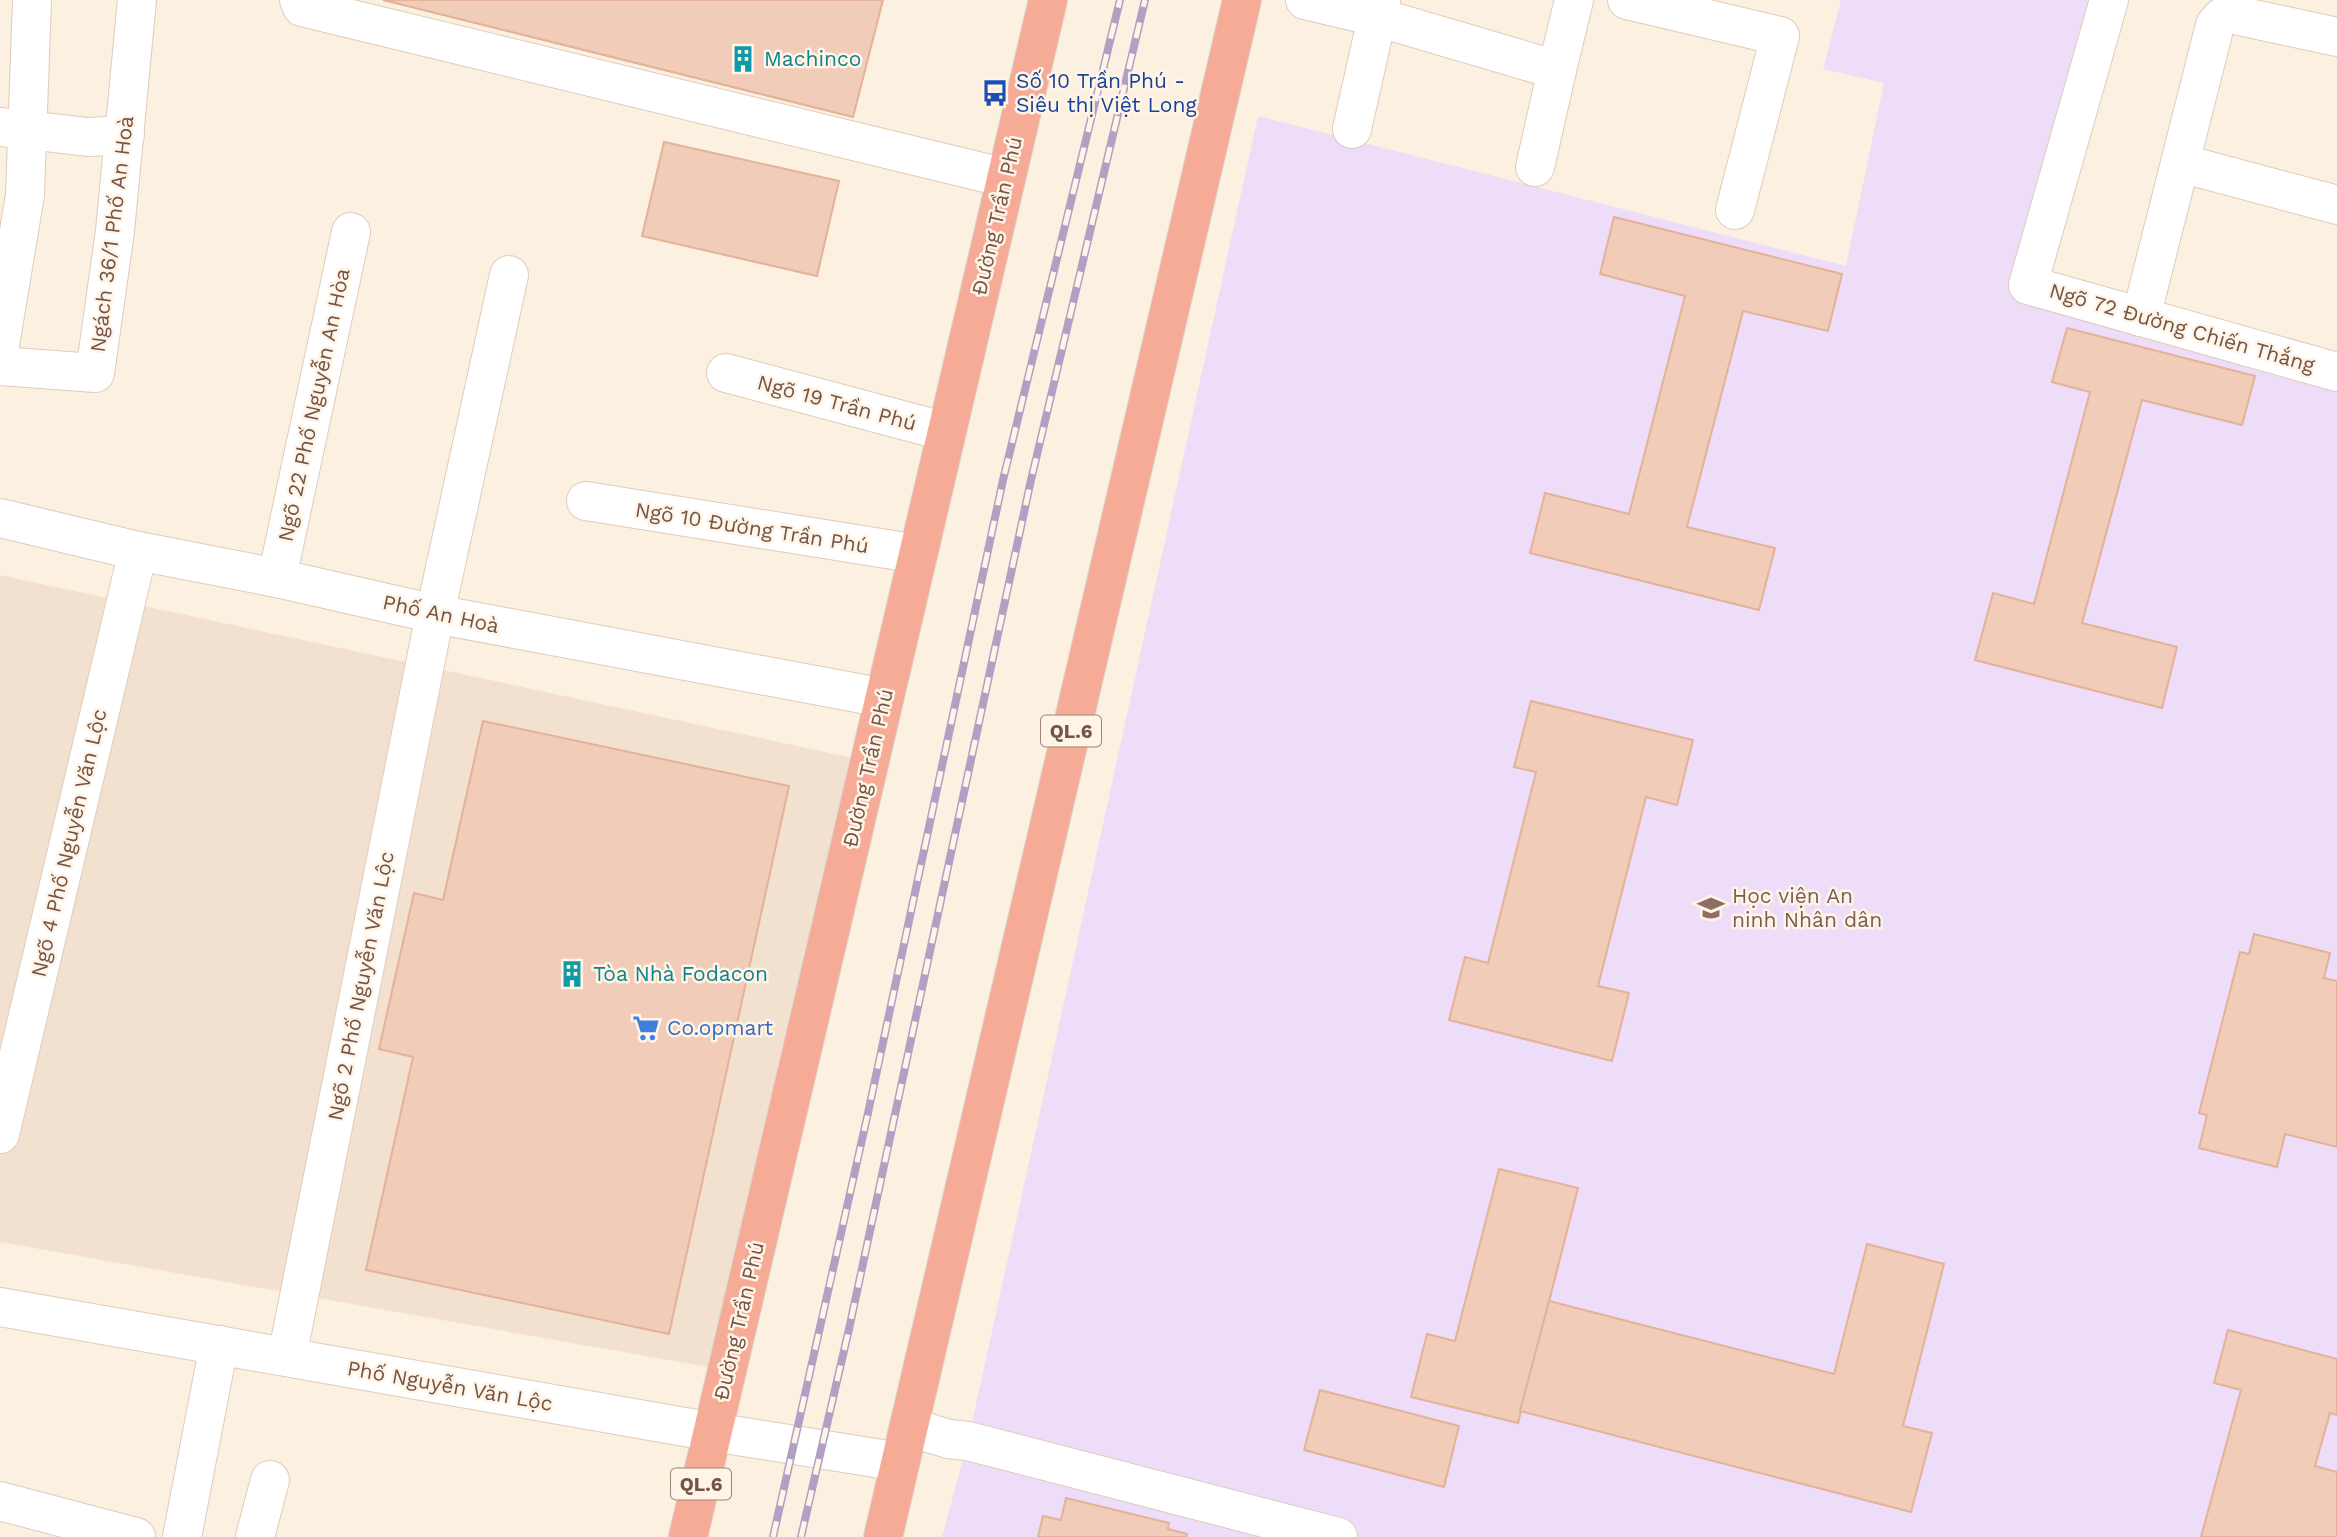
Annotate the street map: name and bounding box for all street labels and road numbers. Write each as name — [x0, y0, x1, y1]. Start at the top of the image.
street label: Ngách 36/1 Phố An Hoà — [85, 114, 138, 354]
street label: Đường Trần Phú — [966, 134, 1027, 298]
street label: Ngõ 22 Phố Nguyễn An Hòa — [272, 266, 355, 544]
street label: Ngõ 72 Đường Chiến Thắng — [2047, 278, 2318, 378]
street label: Ngõ 19 Trần Phú — [755, 369, 919, 436]
street label: Ngõ 10 Đường Trần Phú — [633, 497, 871, 558]
street label: Phố An Hoà — [381, 589, 502, 638]
street label: Đường Trần Phú — [837, 686, 898, 850]
street label: Ngõ 4 Phố Nguyễn Văn Lộc — [25, 706, 112, 979]
road number: QL.6 — [1041, 716, 1101, 746]
street label: Ngõ 2 Phố Nguyễn Văn Lộc — [322, 849, 399, 1123]
street label: Đường Trần Phú — [708, 1239, 769, 1403]
street label: Phố Nguyễn Văn Lộc — [345, 1355, 555, 1416]
road number: QL.6 — [671, 1468, 731, 1500]

